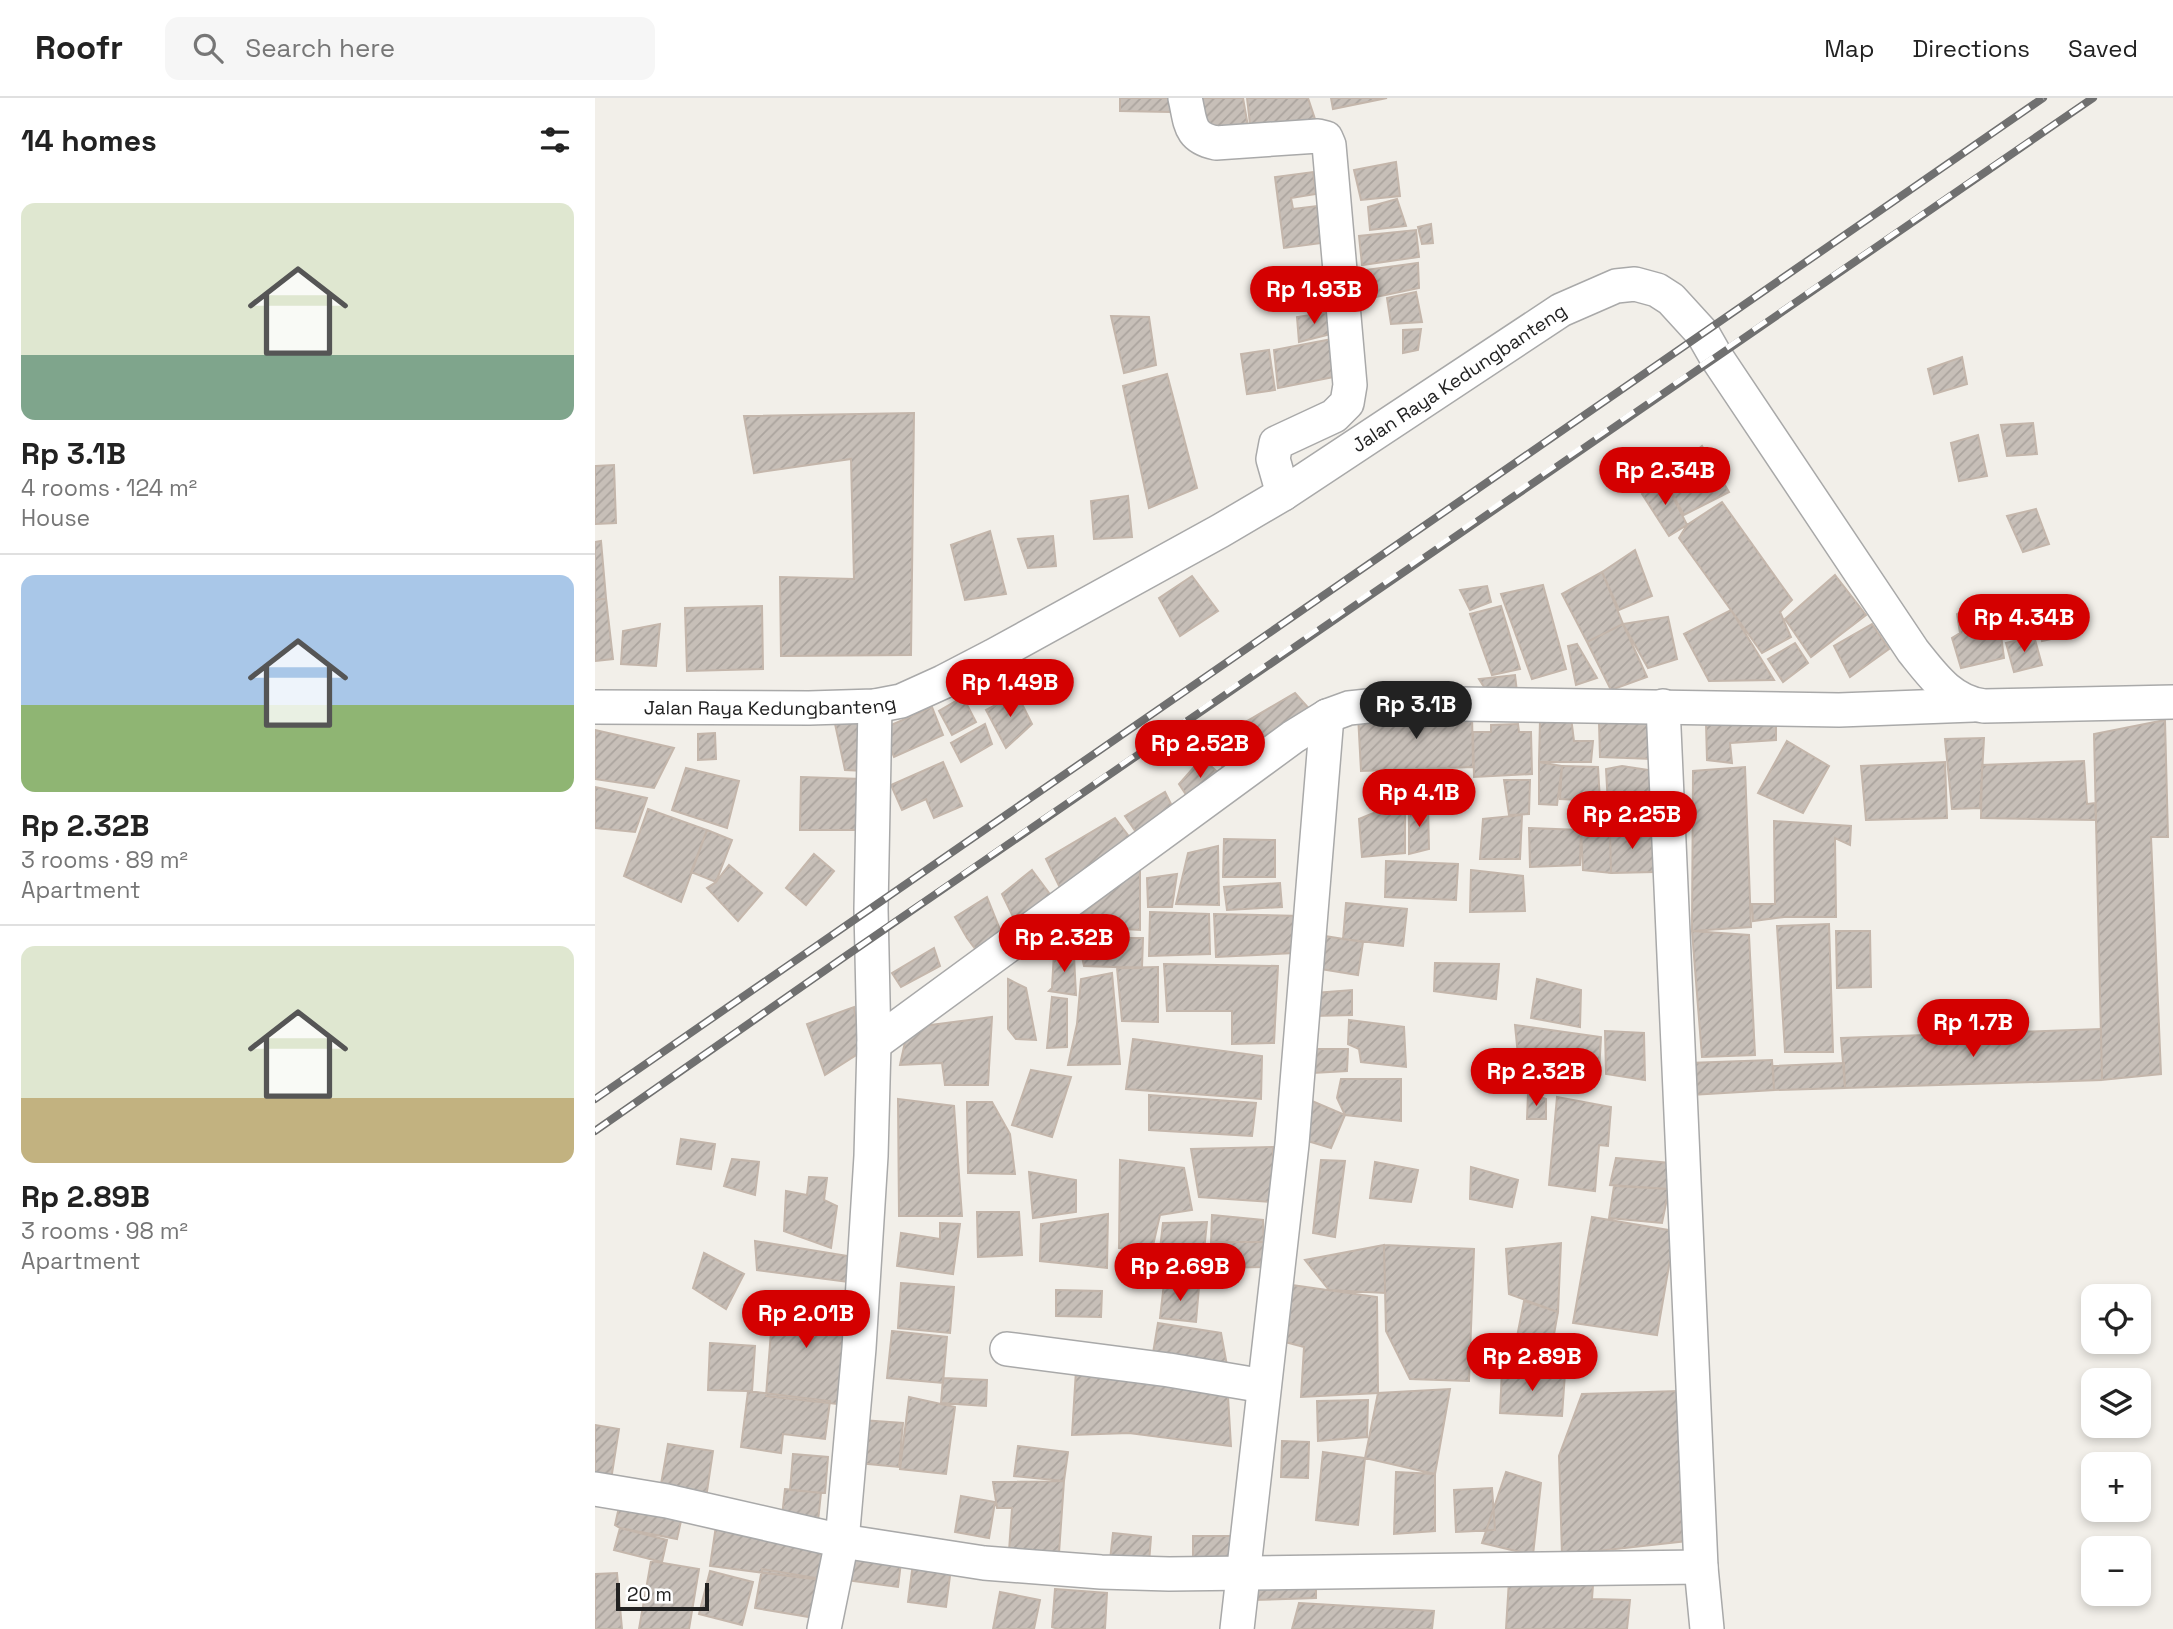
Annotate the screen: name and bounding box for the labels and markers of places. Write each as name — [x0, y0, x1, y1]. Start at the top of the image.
pin: Rp 1.93B — [1242, 266, 1386, 326]
pin: Rp 2.34B — [1593, 448, 1737, 507]
pin: Rp 4.34B — [1952, 594, 2096, 654]
pin: Rp 1.49B — [938, 660, 1082, 719]
pin: Rp 3.1B — [1351, 682, 1481, 741]
pin: Rp 2.52B — [1128, 720, 1272, 780]
pin: Rp 4.1B — [1354, 770, 1484, 829]
pin: Rp 2.25B — [1560, 792, 1704, 851]
pin: Rp 2.32B — [992, 914, 1136, 974]
pin: Rp 1.7B — [1908, 1000, 2038, 1059]
pin: Rp 2.32B — [1464, 1048, 1608, 1108]
pin: Rp 2.69B — [1108, 1244, 1252, 1303]
pin: Rp 2.01B — [734, 1290, 878, 1350]
pin: Rp 2.89B — [1460, 1334, 1604, 1393]

